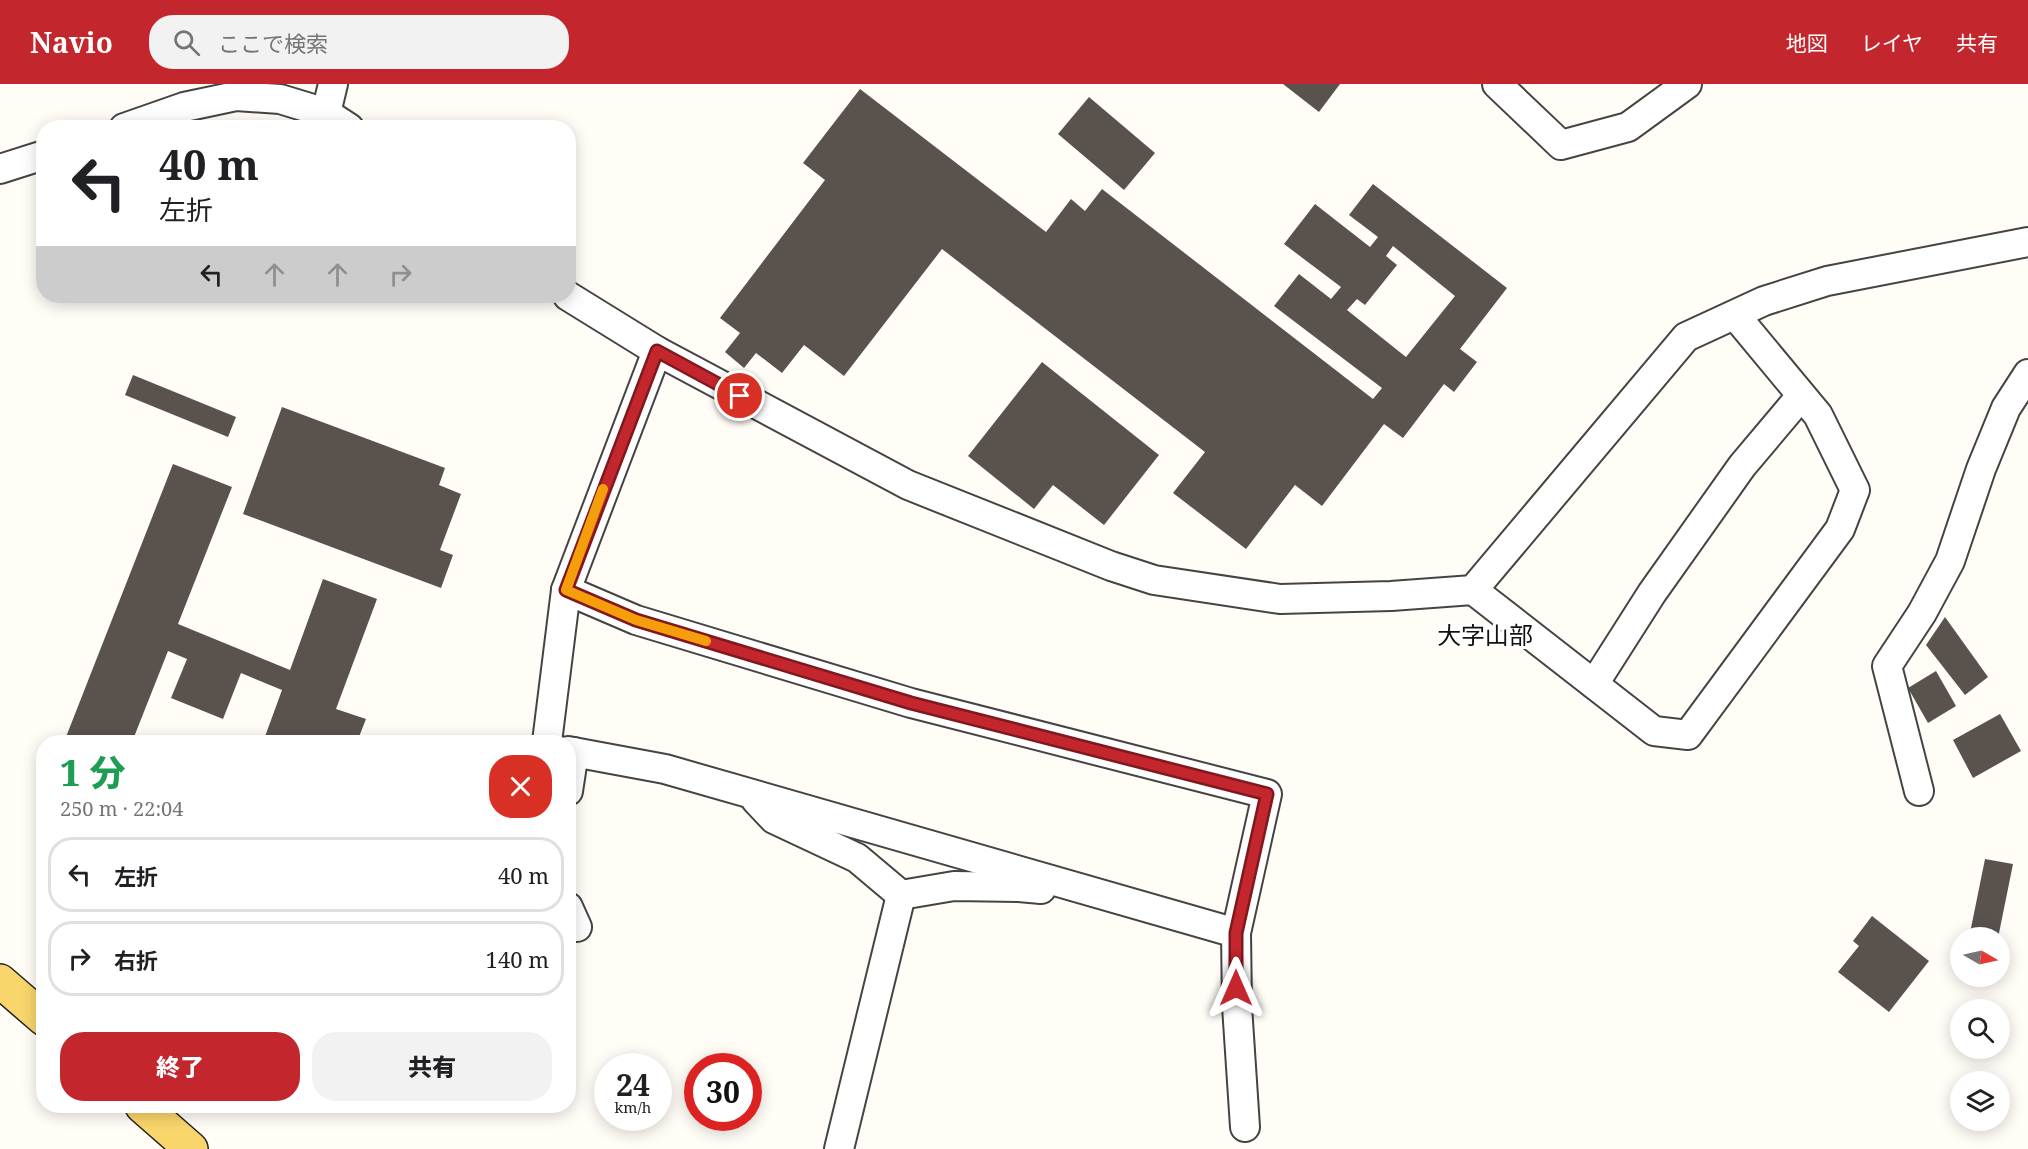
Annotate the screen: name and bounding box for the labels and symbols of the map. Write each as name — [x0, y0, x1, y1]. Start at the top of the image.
pin — [714, 370, 765, 421]
district label: 大字山部 — [1437, 618, 1533, 651]
north arrow — [1950, 927, 2010, 987]
position arrow — [1204, 956, 1268, 1020]
speed limit sign: 30 — [684, 1053, 762, 1131]

